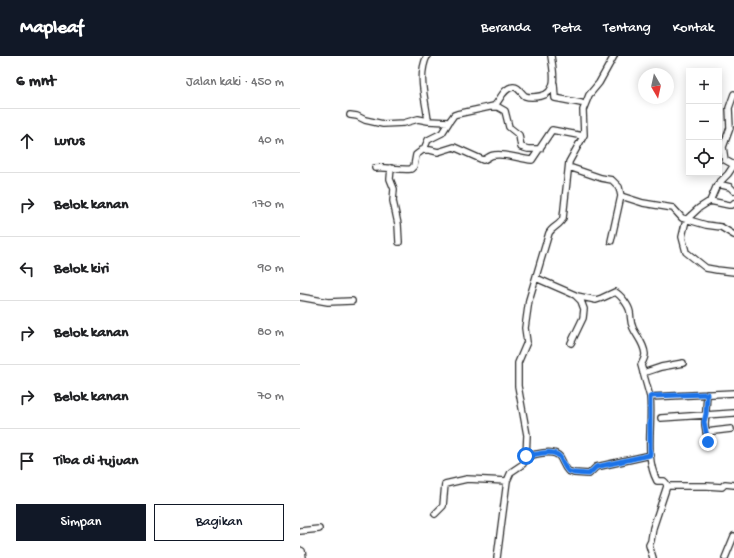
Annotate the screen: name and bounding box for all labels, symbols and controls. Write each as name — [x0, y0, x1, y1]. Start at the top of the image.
text: Mapleaf — [20, 17, 83, 40]
text: Beranda — [481, 20, 531, 37]
text: Peta — [553, 20, 581, 37]
text: Tentang — [603, 20, 651, 37]
text: Kontak — [673, 20, 714, 37]
north arrow — [638, 68, 674, 104]
map controls — [686, 68, 722, 176]
button: + — [686, 68, 722, 104]
text: 6 mnt — [16, 72, 56, 92]
text: Jalan kaki · 450 m — [186, 75, 284, 90]
button: − — [686, 104, 722, 140]
icon: ahead — [16, 130, 38, 152]
text: Lurus — [54, 132, 84, 150]
text: 40 m — [258, 133, 284, 148]
button: locate — [686, 140, 722, 176]
icon: right — [16, 194, 38, 216]
text: Belok kanan — [54, 196, 128, 214]
text: 170 m — [252, 197, 284, 212]
icon: left — [16, 258, 38, 280]
text: Belok kiri — [54, 260, 109, 278]
text: 90 m — [258, 261, 284, 276]
icon: right — [16, 322, 38, 344]
text: Belok kanan — [54, 324, 128, 342]
text: 80 m — [257, 325, 284, 340]
icon: right — [16, 386, 38, 408]
text: Belok kanan — [54, 388, 128, 406]
text: 70 m — [258, 389, 284, 404]
route end — [699, 433, 717, 451]
route start — [517, 447, 535, 465]
icon: arrive — [16, 450, 38, 472]
text: Tiba di tujuan — [54, 452, 138, 470]
button: Simpan — [16, 504, 146, 541]
button: Bagikan — [154, 504, 284, 541]

